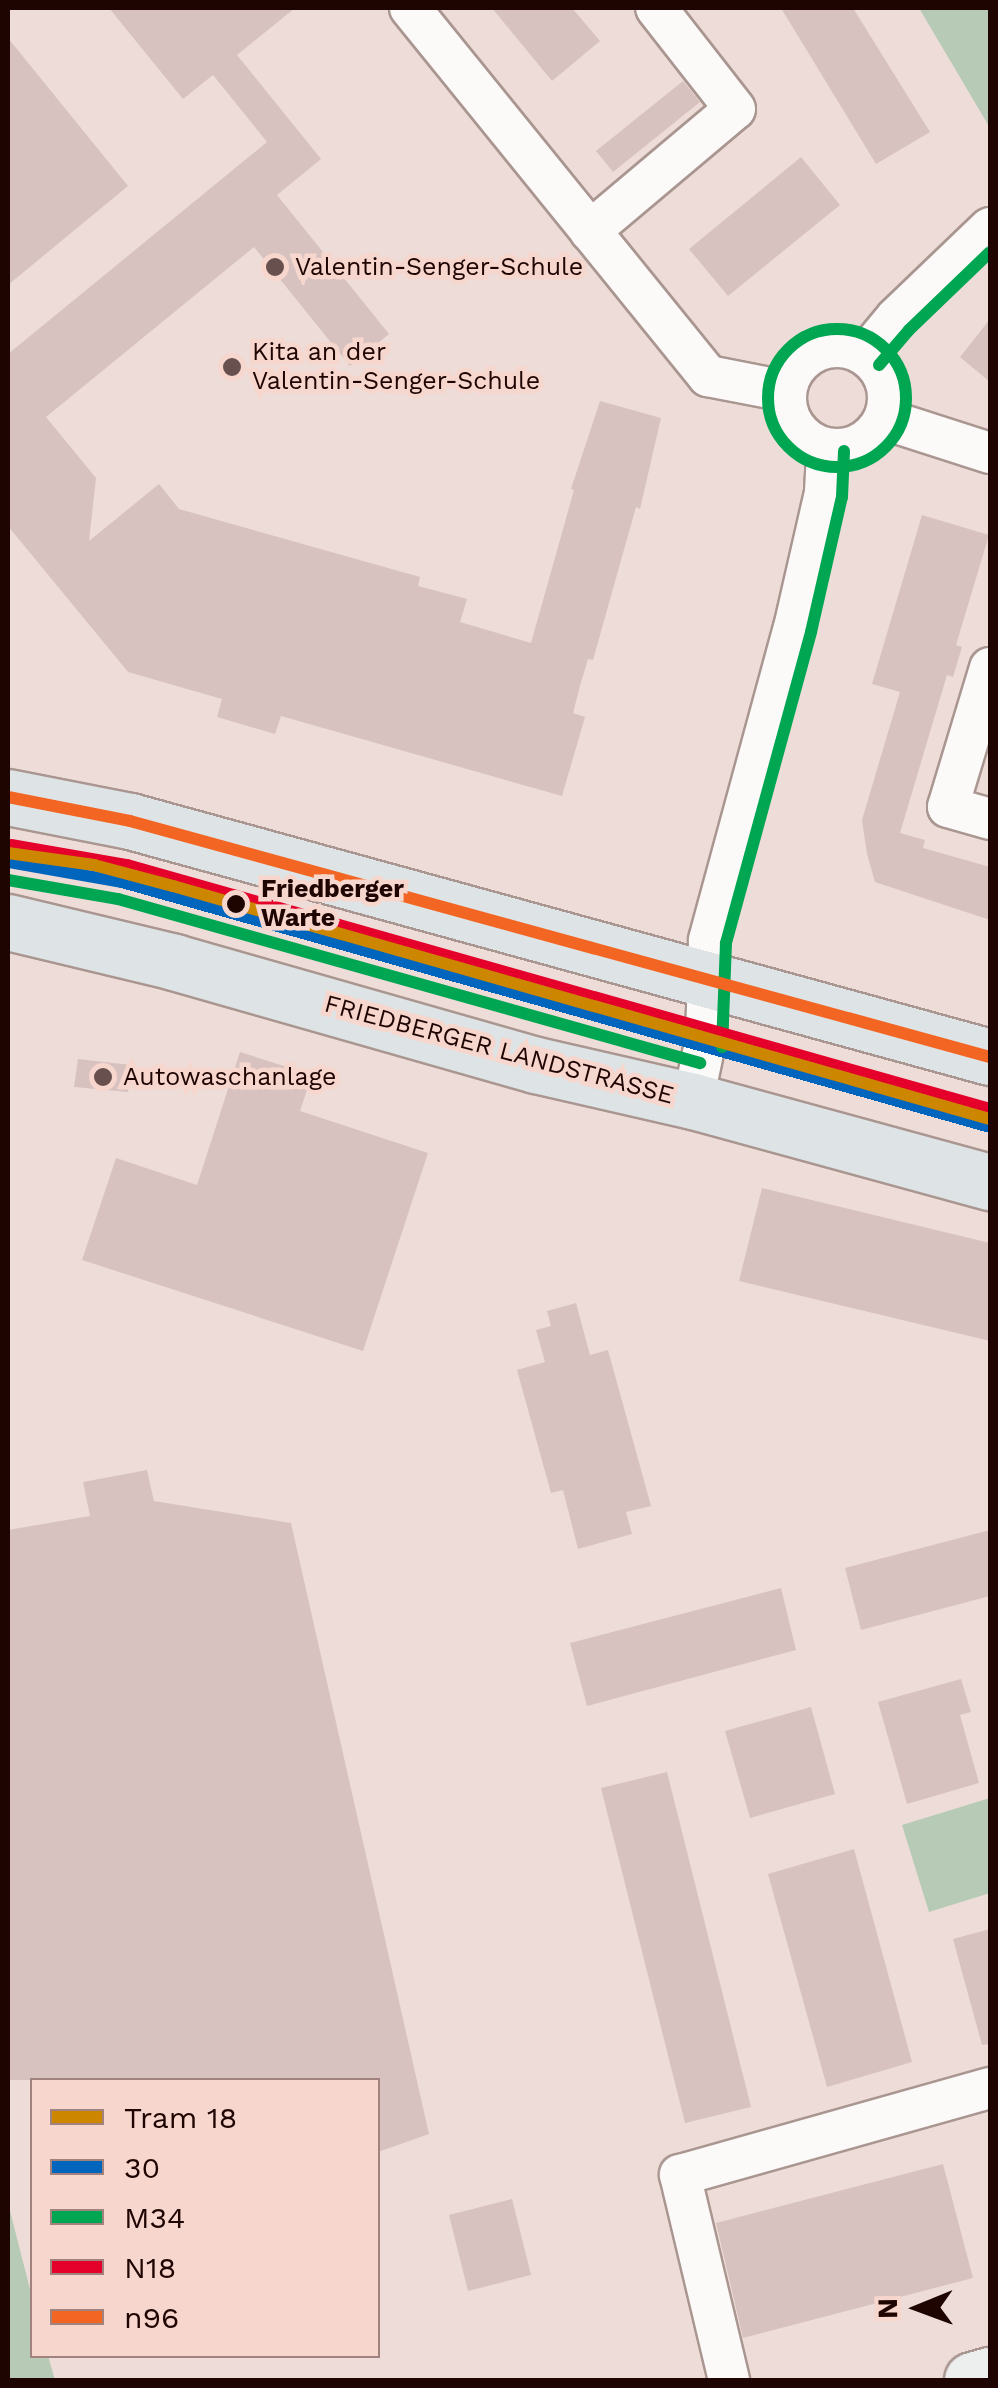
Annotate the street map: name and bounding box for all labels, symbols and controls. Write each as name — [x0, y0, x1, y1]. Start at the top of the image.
place label: Valentin-Senger-Schule — [295, 252, 583, 282]
marker: Valentin-Senger-Schule — [264, 256, 286, 278]
place label: Kita an der Valentin-Senger-Schule — [252, 338, 540, 397]
marker: Kita an der Valentin-Senger-Schule — [221, 356, 243, 378]
place label: Friedberger Warte — [261, 875, 404, 934]
marker: Friedberger Warte — [220, 888, 252, 920]
street label: FRIEDBERGER LANDSTRASSE — [321, 989, 677, 1111]
place label: Autowaschanlage — [123, 1062, 336, 1092]
marker: Autowaschanlage — [92, 1066, 114, 1088]
legend — [30, 2078, 380, 2358]
text: Tram 18 — [124, 2100, 237, 2135]
text: 30 — [124, 2150, 160, 2185]
text: M34 — [124, 2200, 185, 2235]
text: N18 — [124, 2250, 176, 2285]
north arrow — [868, 2258, 968, 2358]
text: N — [871, 2298, 904, 2319]
text: n96 — [124, 2300, 179, 2335]

